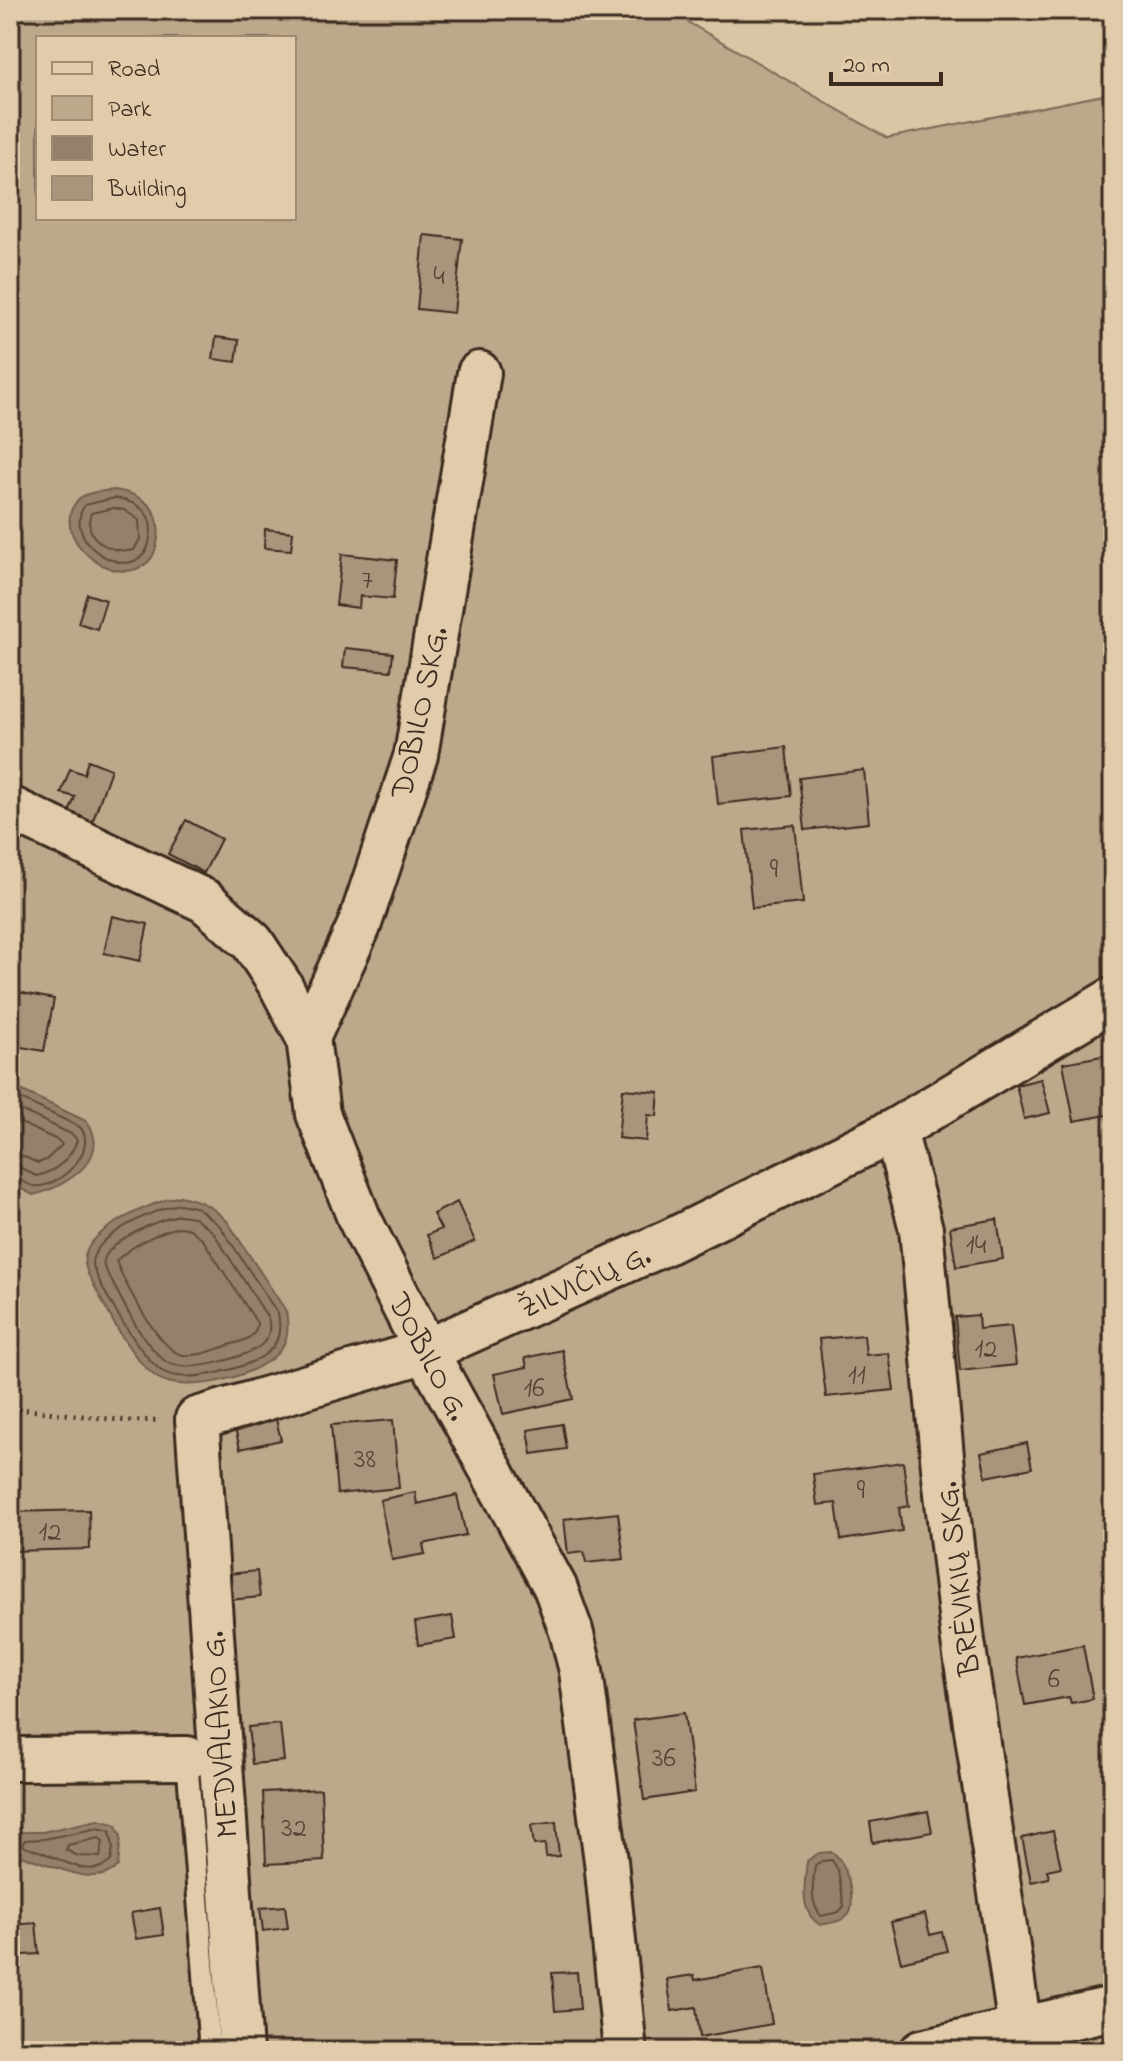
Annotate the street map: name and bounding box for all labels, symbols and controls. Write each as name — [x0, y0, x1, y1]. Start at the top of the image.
legend — [36, 36, 296, 220]
scale bar — [831, 36, 941, 86]
text: 20 m — [843, 49, 890, 84]
text: Road — [108, 53, 161, 88]
text: Park — [108, 93, 152, 128]
text: Water — [108, 133, 166, 168]
text: Building — [107, 173, 187, 208]
house number: 4 — [433, 257, 445, 298]
house number: 7 — [361, 561, 373, 602]
street label: DOBILO SKG. — [380, 622, 463, 804]
house number: 9 — [770, 850, 779, 891]
house number: 14 — [966, 1226, 987, 1267]
street label: ŽILVIČIŲ G. — [512, 1233, 659, 1333]
street label: DOBILO G. — [373, 1284, 480, 1430]
house number: 12 — [975, 1330, 997, 1371]
house number: 11 — [848, 1356, 866, 1397]
house number: 16 — [523, 1369, 545, 1410]
house number: 38 — [354, 1440, 376, 1481]
house number: 9 — [857, 1471, 866, 1512]
street label: BRĖVIKIŲ SKG. — [925, 1479, 996, 1679]
house number: 12 — [39, 1513, 61, 1554]
street label: MEDVALAKIO G. — [192, 1630, 253, 1840]
house number: 6 — [1048, 1660, 1060, 1701]
house number: 36 — [652, 1739, 676, 1780]
house number: 32 — [281, 1809, 307, 1850]

